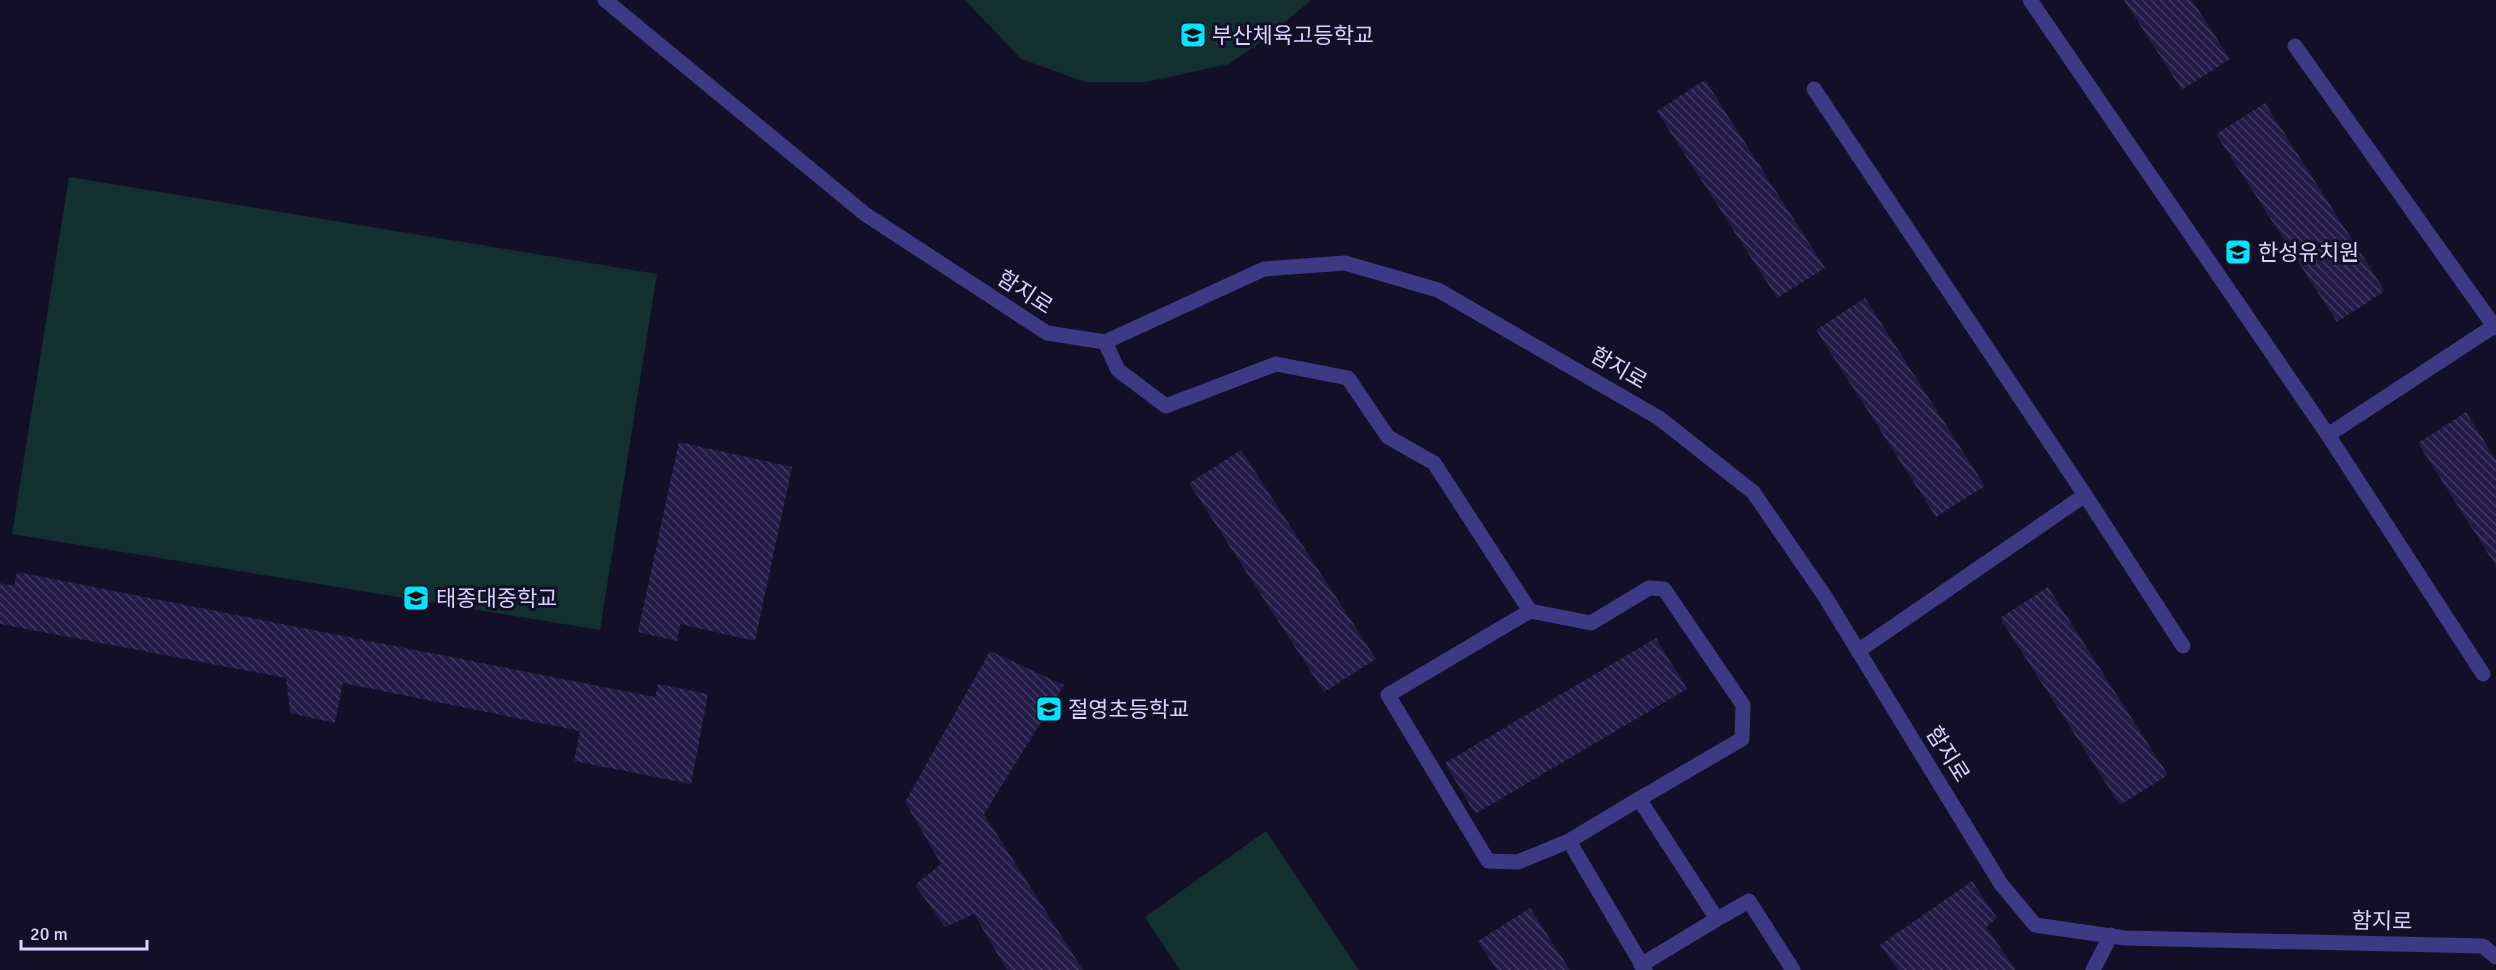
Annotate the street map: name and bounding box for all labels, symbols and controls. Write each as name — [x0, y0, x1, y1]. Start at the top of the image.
school or university icon: 부산체육고등학교 — [1178, 20, 1208, 50]
place label: 부산체육고등학교 — [1212, 22, 1374, 49]
school or university icon: 한성유치원 — [2223, 237, 2253, 267]
place label: 한성유치원 — [2258, 239, 2359, 266]
street label: 함지로 — [992, 264, 1058, 320]
street label: 함지로 — [1586, 341, 1652, 395]
school or university icon: 태종대중학교 — [401, 583, 431, 613]
place label: 태종대중학교 — [436, 585, 557, 612]
school or university icon: 절영초등학교 — [1034, 694, 1064, 724]
place label: 절영초등학교 — [1068, 696, 1189, 723]
street label: 함지로 — [1920, 721, 1976, 787]
street label: 함지로 — [2351, 907, 2413, 935]
scale bar — [21, 913, 147, 951]
text: 20 m — [30, 923, 68, 945]

